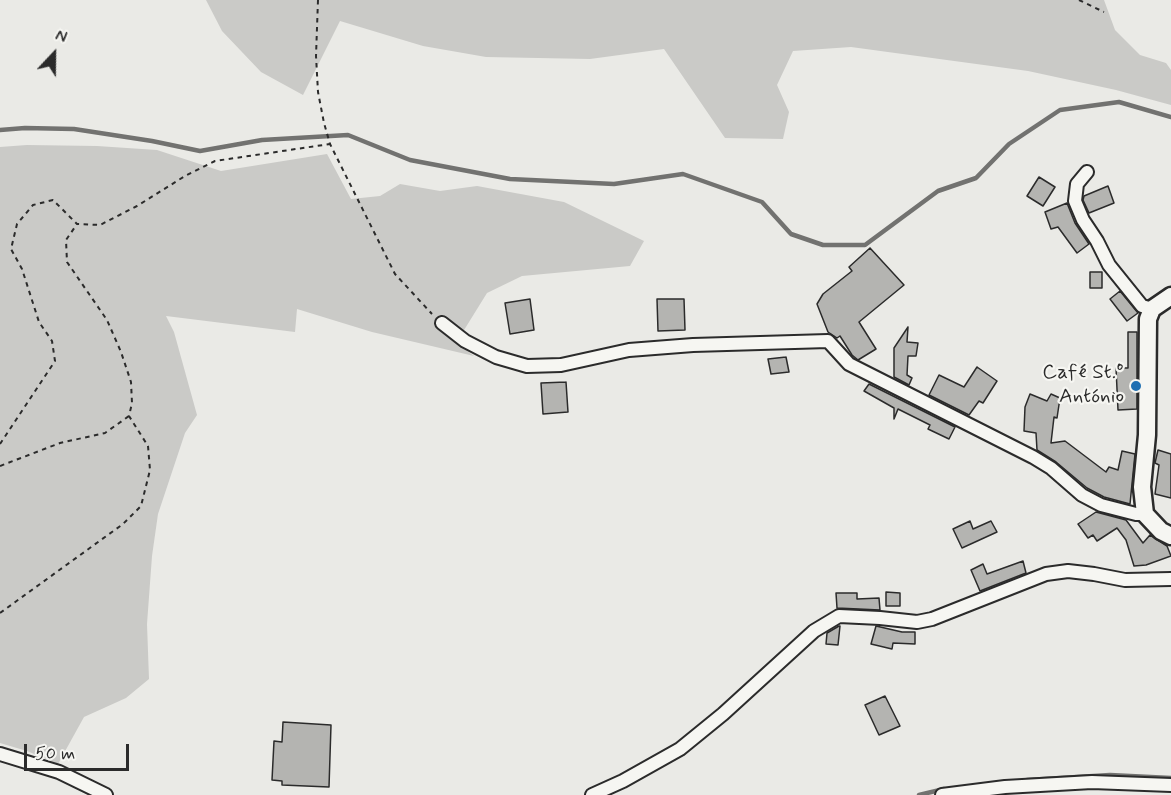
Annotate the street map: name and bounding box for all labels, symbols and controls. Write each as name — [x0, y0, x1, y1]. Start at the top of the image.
north arrow — [24, 24, 84, 84]
text: N — [52, 25, 70, 49]
place label: Café St.º António — [1042, 361, 1124, 411]
marker: Café St.º António — [1129, 379, 1143, 393]
scale bar — [27, 732, 132, 770]
text: 50 m — [35, 742, 75, 766]

